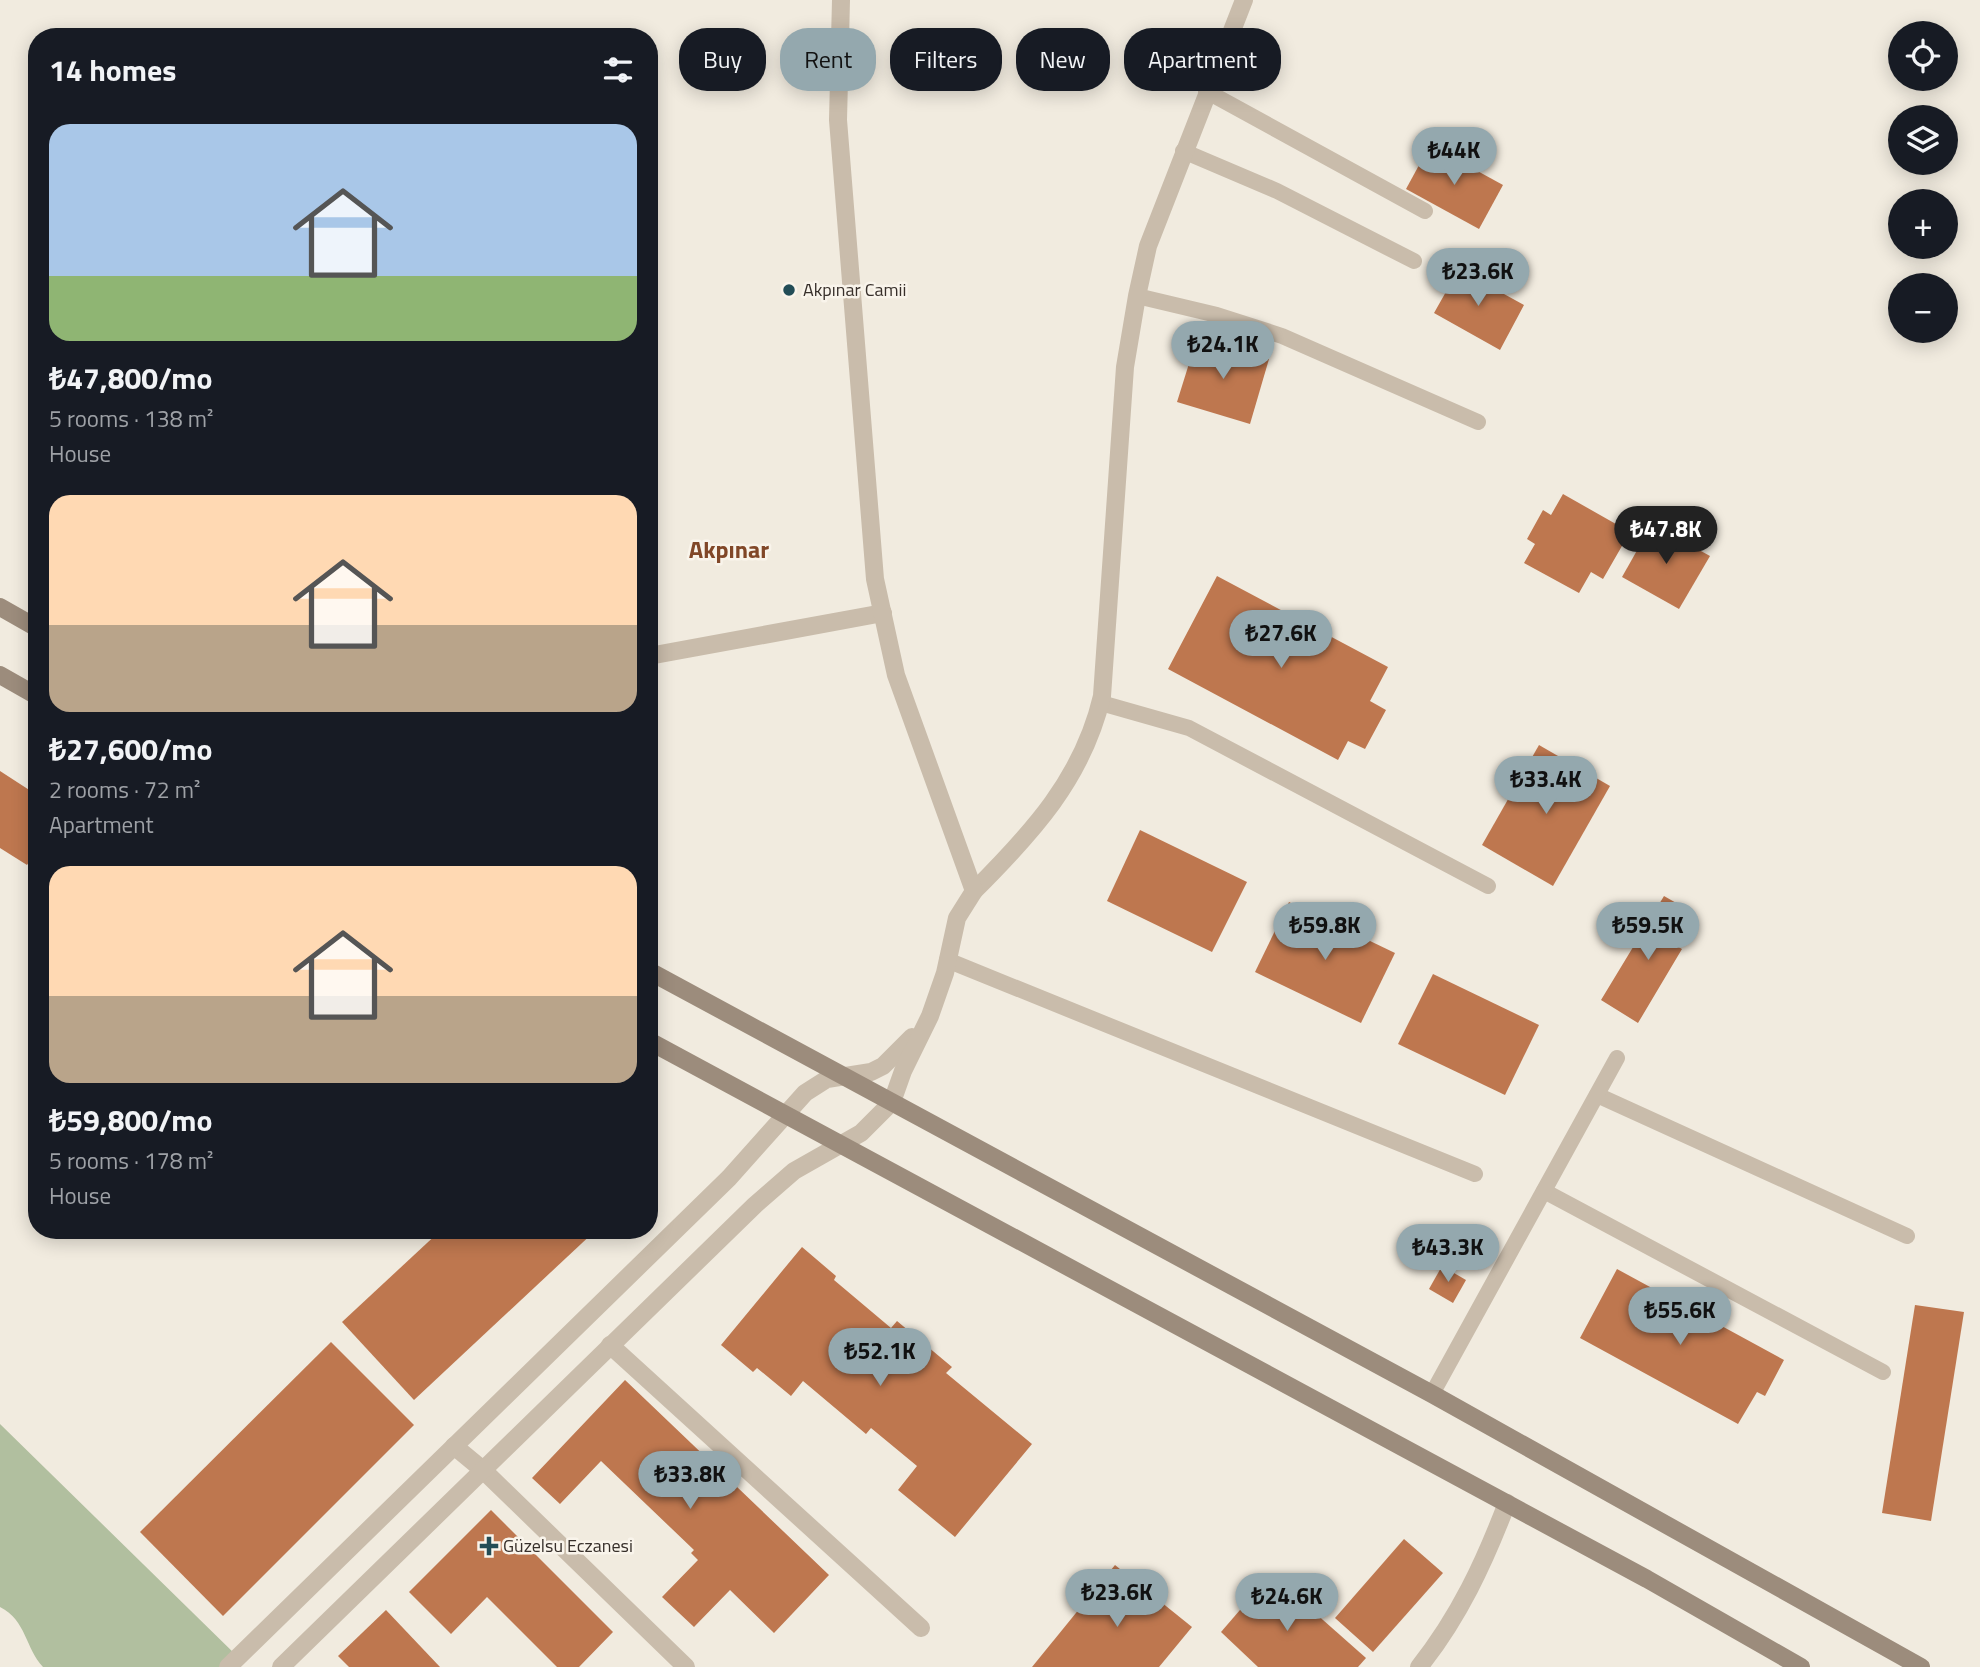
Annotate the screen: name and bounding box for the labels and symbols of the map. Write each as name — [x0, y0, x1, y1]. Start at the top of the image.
pin: ₺44K — [1413, 128, 1495, 187]
pin: ₺23.6K — [1421, 248, 1535, 308]
place label: Akpınar Camii — [803, 276, 906, 303]
marker: Akpınar Camii — [781, 282, 797, 298]
pin: ₺24.1K — [1166, 322, 1280, 381]
pin: ₺47.8K — [1609, 506, 1723, 566]
district label: Akpınar — [689, 531, 769, 567]
pin: ₺27.6K — [1224, 610, 1338, 670]
pin: ₺33.4K — [1489, 756, 1603, 816]
pin: ₺59.8K — [1268, 902, 1382, 962]
pin: ₺59.5K — [1591, 902, 1705, 962]
pin: ₺43.3K — [1391, 1224, 1505, 1284]
pin: ₺55.6K — [1623, 1288, 1737, 1347]
pin: ₺52.1K — [823, 1328, 937, 1388]
pin: ₺33.8K — [633, 1452, 747, 1511]
place label: Güzelsu Eczanesi — [503, 1532, 633, 1559]
marker: Güzelsu Eczanesi — [481, 1538, 497, 1554]
pin: ₺23.6K — [1060, 1570, 1174, 1629]
pin: ₺24.6K — [1230, 1574, 1344, 1633]

